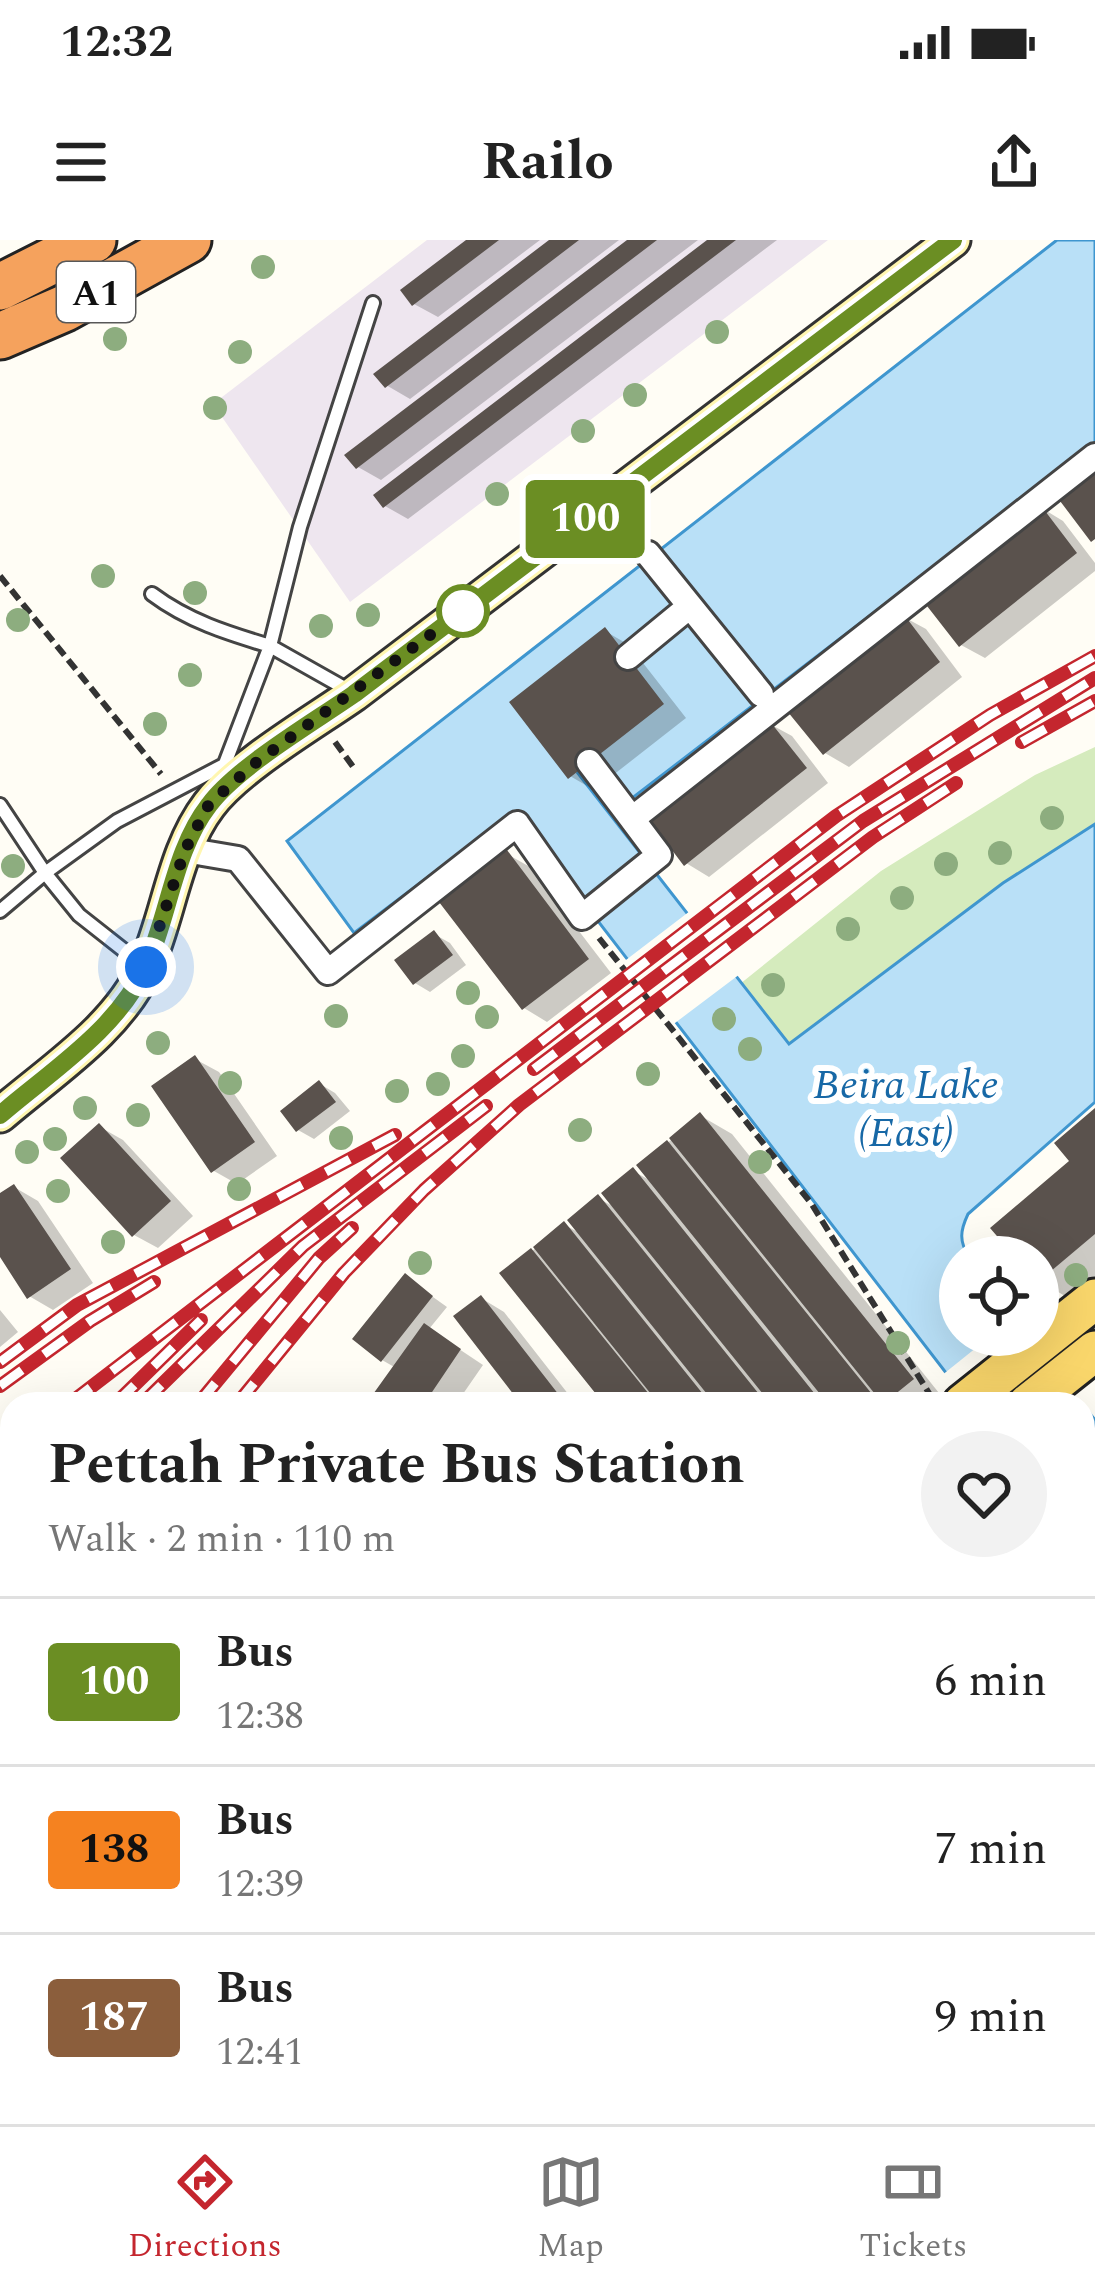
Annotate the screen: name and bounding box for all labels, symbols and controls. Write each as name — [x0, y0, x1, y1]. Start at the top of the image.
text: 12:32 — [60, 8, 173, 77]
text: Railo — [481, 121, 614, 203]
icon: menu — [48, 129, 114, 195]
icon: share — [981, 129, 1047, 195]
road number: A1 — [57, 262, 135, 322]
line badge: 100 — [516, 480, 654, 558]
text: 100 — [550, 487, 620, 550]
unlabelled marker — [438, 586, 488, 636]
your location — [116, 937, 176, 997]
water label: Beira Lake (East) — [813, 1054, 999, 1165]
map controls — [939, 1236, 1059, 1356]
button: locate — [939, 1236, 1059, 1356]
text: Pettah Private Bus Station — [48, 1422, 745, 1508]
button: heart — [921, 1431, 1047, 1557]
text: Walk · 2 min · 110 m — [48, 1510, 395, 1569]
text: Bus — [216, 1618, 294, 1687]
text: 6 min — [934, 1647, 1047, 1716]
text: 100 — [79, 1650, 149, 1713]
text: 12:38 — [216, 1687, 304, 1746]
text: Bus — [216, 1786, 294, 1855]
text: 7 min — [934, 1815, 1047, 1884]
text: 138 — [79, 1818, 149, 1881]
text: 12:39 — [216, 1855, 304, 1914]
text: Bus — [216, 1954, 294, 2023]
text: 9 min — [934, 1983, 1047, 2052]
text: 187 — [79, 1986, 149, 2049]
text: 12:41 — [216, 2023, 304, 2082]
tab: Directions — [128, 2149, 282, 2271]
tab: Map — [537, 2149, 604, 2271]
tab: Tickets — [859, 2149, 967, 2271]

